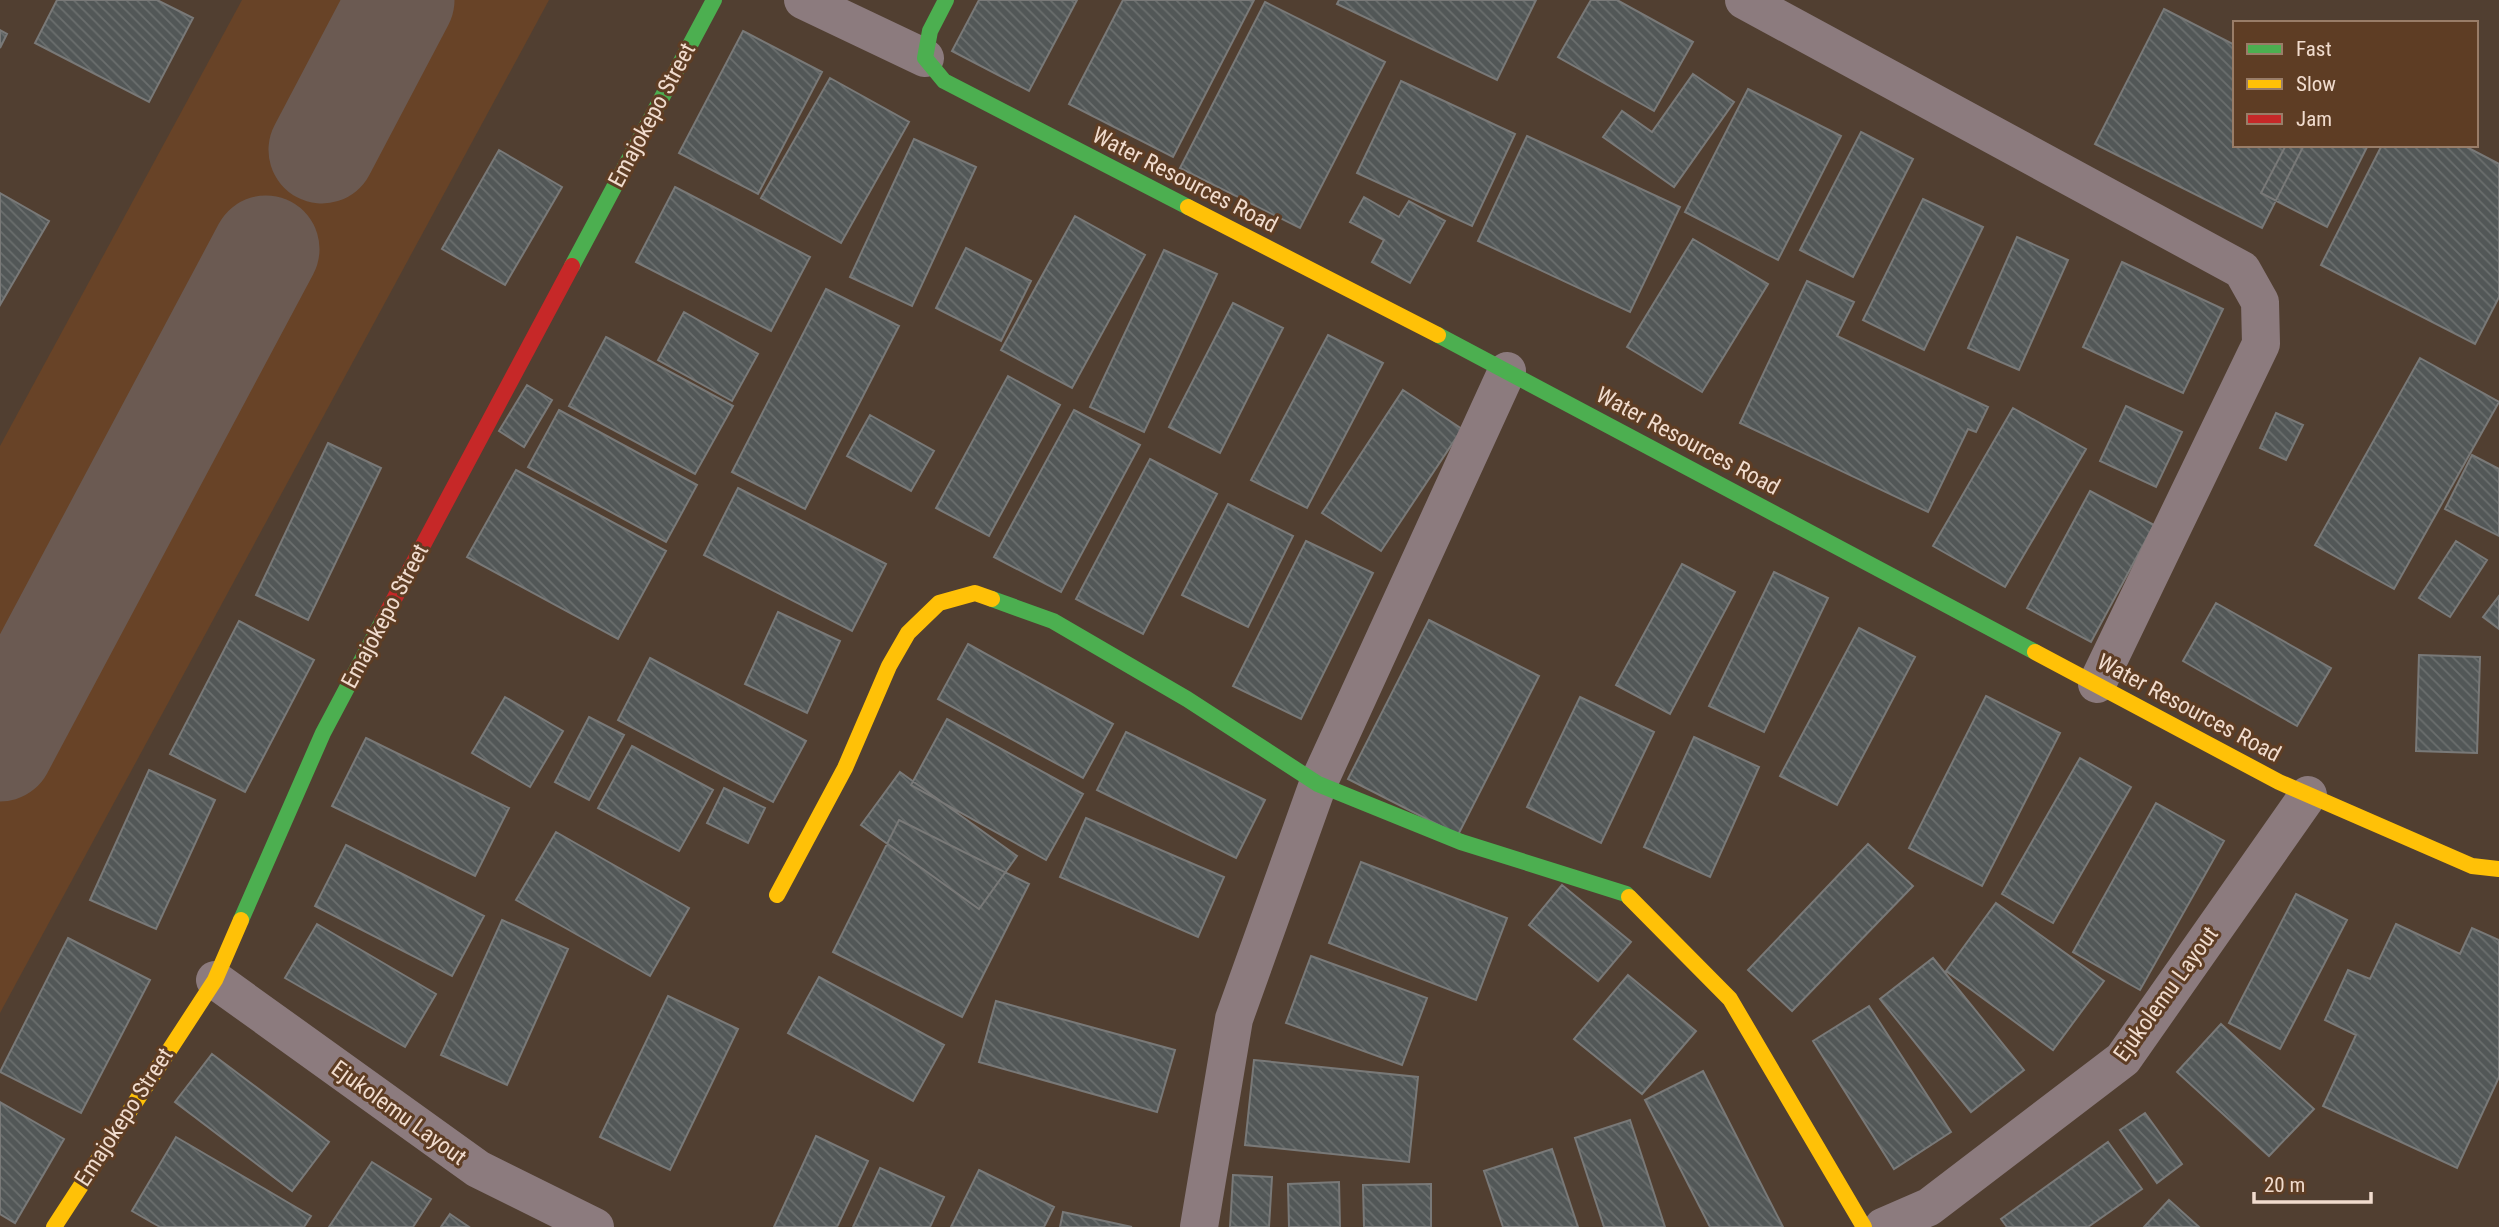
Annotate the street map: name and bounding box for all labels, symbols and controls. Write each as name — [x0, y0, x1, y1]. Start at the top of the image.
legend — [2233, 21, 2478, 147]
text: Fast — [2296, 37, 2332, 61]
street label: Emajokepo Street — [603, 38, 701, 192]
text: Slow — [2296, 72, 2336, 96]
text: Jam — [2296, 107, 2332, 131]
street label: Water Resources Road — [1088, 122, 1282, 238]
street label: Water Resources Road — [1591, 381, 1785, 501]
street label: Emajokepo Street — [336, 539, 434, 693]
street label: Water Resources Road — [2092, 648, 2286, 768]
street label: Ejukolemu Layout — [2108, 921, 2224, 1067]
street label: Emajokepo Street — [69, 1043, 179, 1191]
street label: Ejukolemu Layout — [326, 1055, 472, 1171]
scale bar — [2254, 1160, 2371, 1204]
text: 20 m — [2264, 1173, 2305, 1197]

